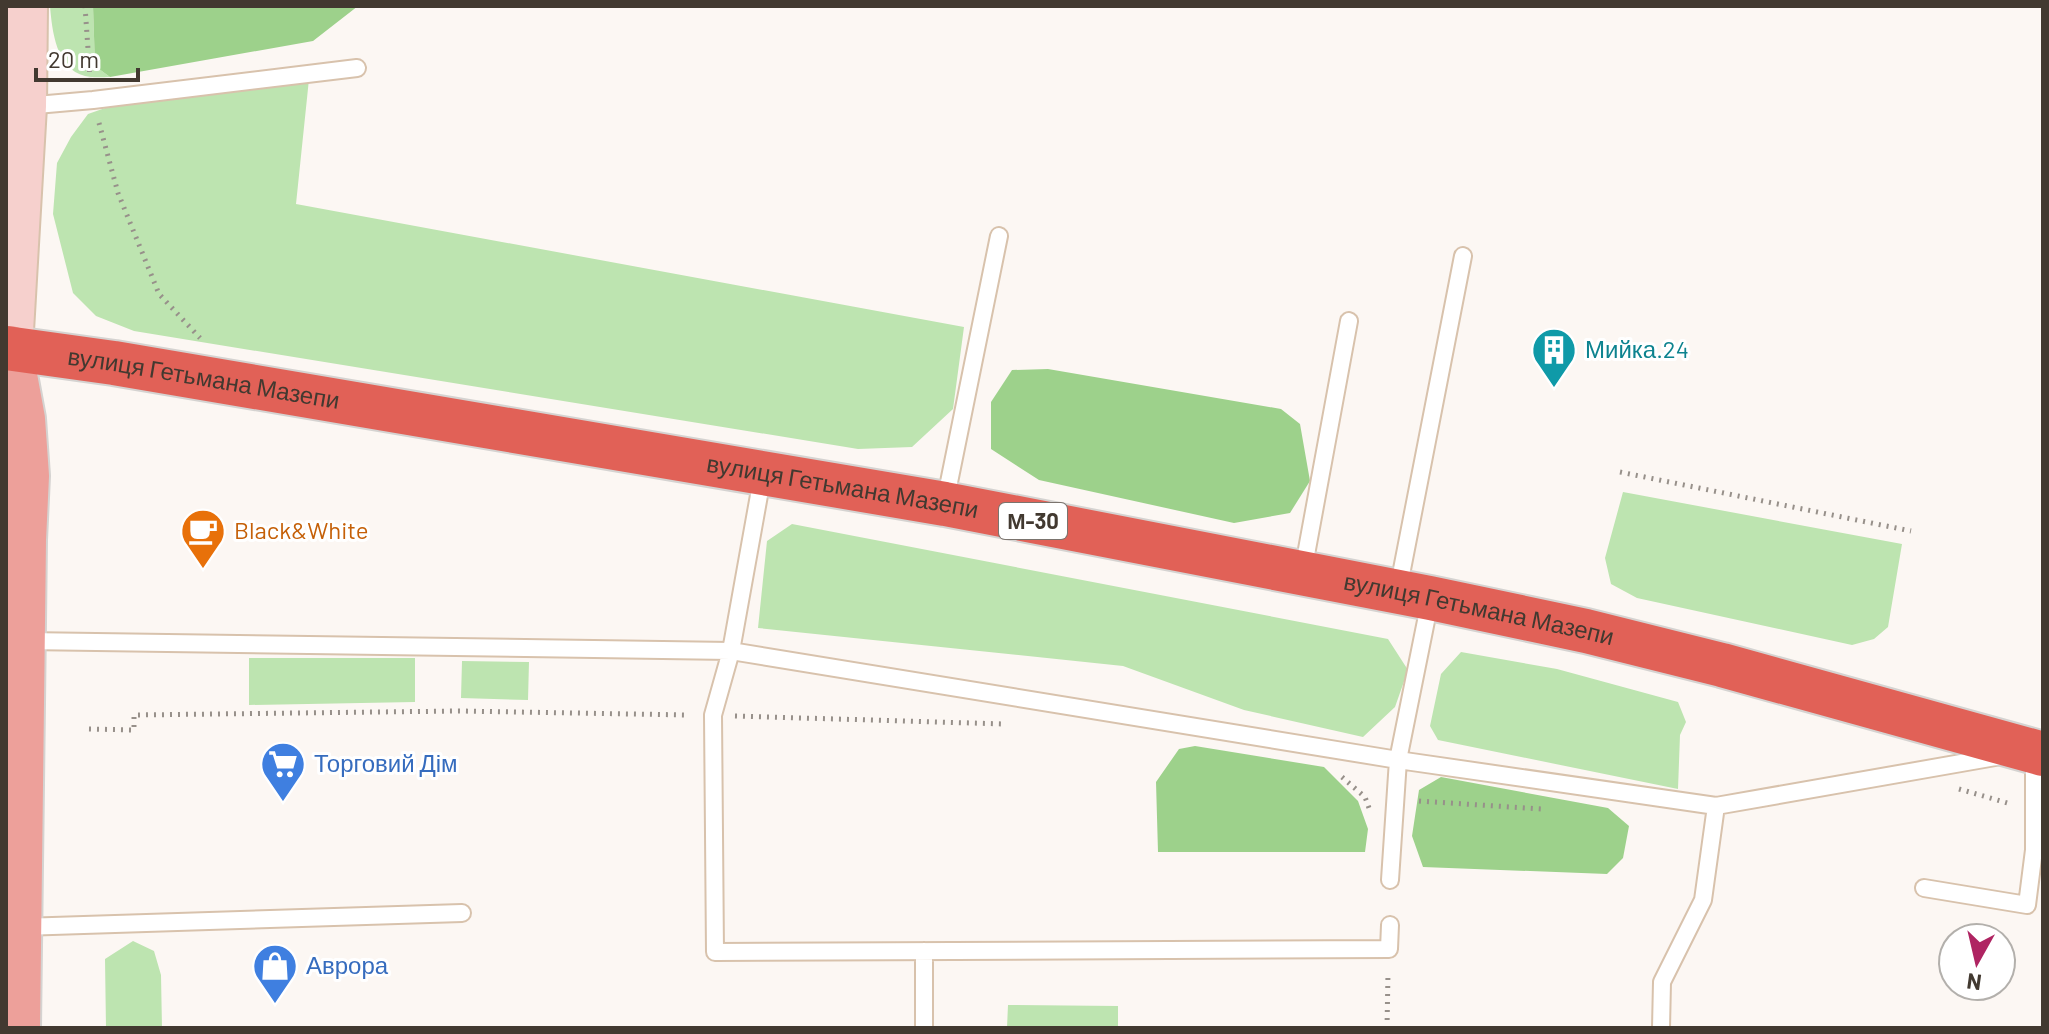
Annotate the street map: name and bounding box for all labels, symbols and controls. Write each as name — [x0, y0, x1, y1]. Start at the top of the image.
scale bar — [36, 32, 138, 82]
text: 20 m — [48, 44, 99, 73]
building icon: Мийка.24 — [1530, 326, 1578, 389]
place label: Мийка.24 — [1585, 334, 1689, 363]
street label: вулиця Гетьмана Мазепи — [66, 341, 342, 414]
street label: вулиця Гетьмана Мазепи — [705, 448, 981, 523]
road number: М-30 — [999, 503, 1067, 539]
cafe icon: Black&White — [179, 507, 227, 570]
place label: Black&White — [234, 515, 368, 544]
street label: вулиця Гетьмана Мазепи — [1342, 566, 1617, 650]
supermarket icon: Торговий Дім — [259, 740, 307, 803]
place label: Торговий Дім — [314, 748, 458, 777]
north arrow — [1937, 922, 2017, 1002]
shop icon: Аврора — [251, 942, 299, 1005]
place label: Аврора — [306, 950, 389, 979]
text: N — [1965, 969, 1983, 997]

